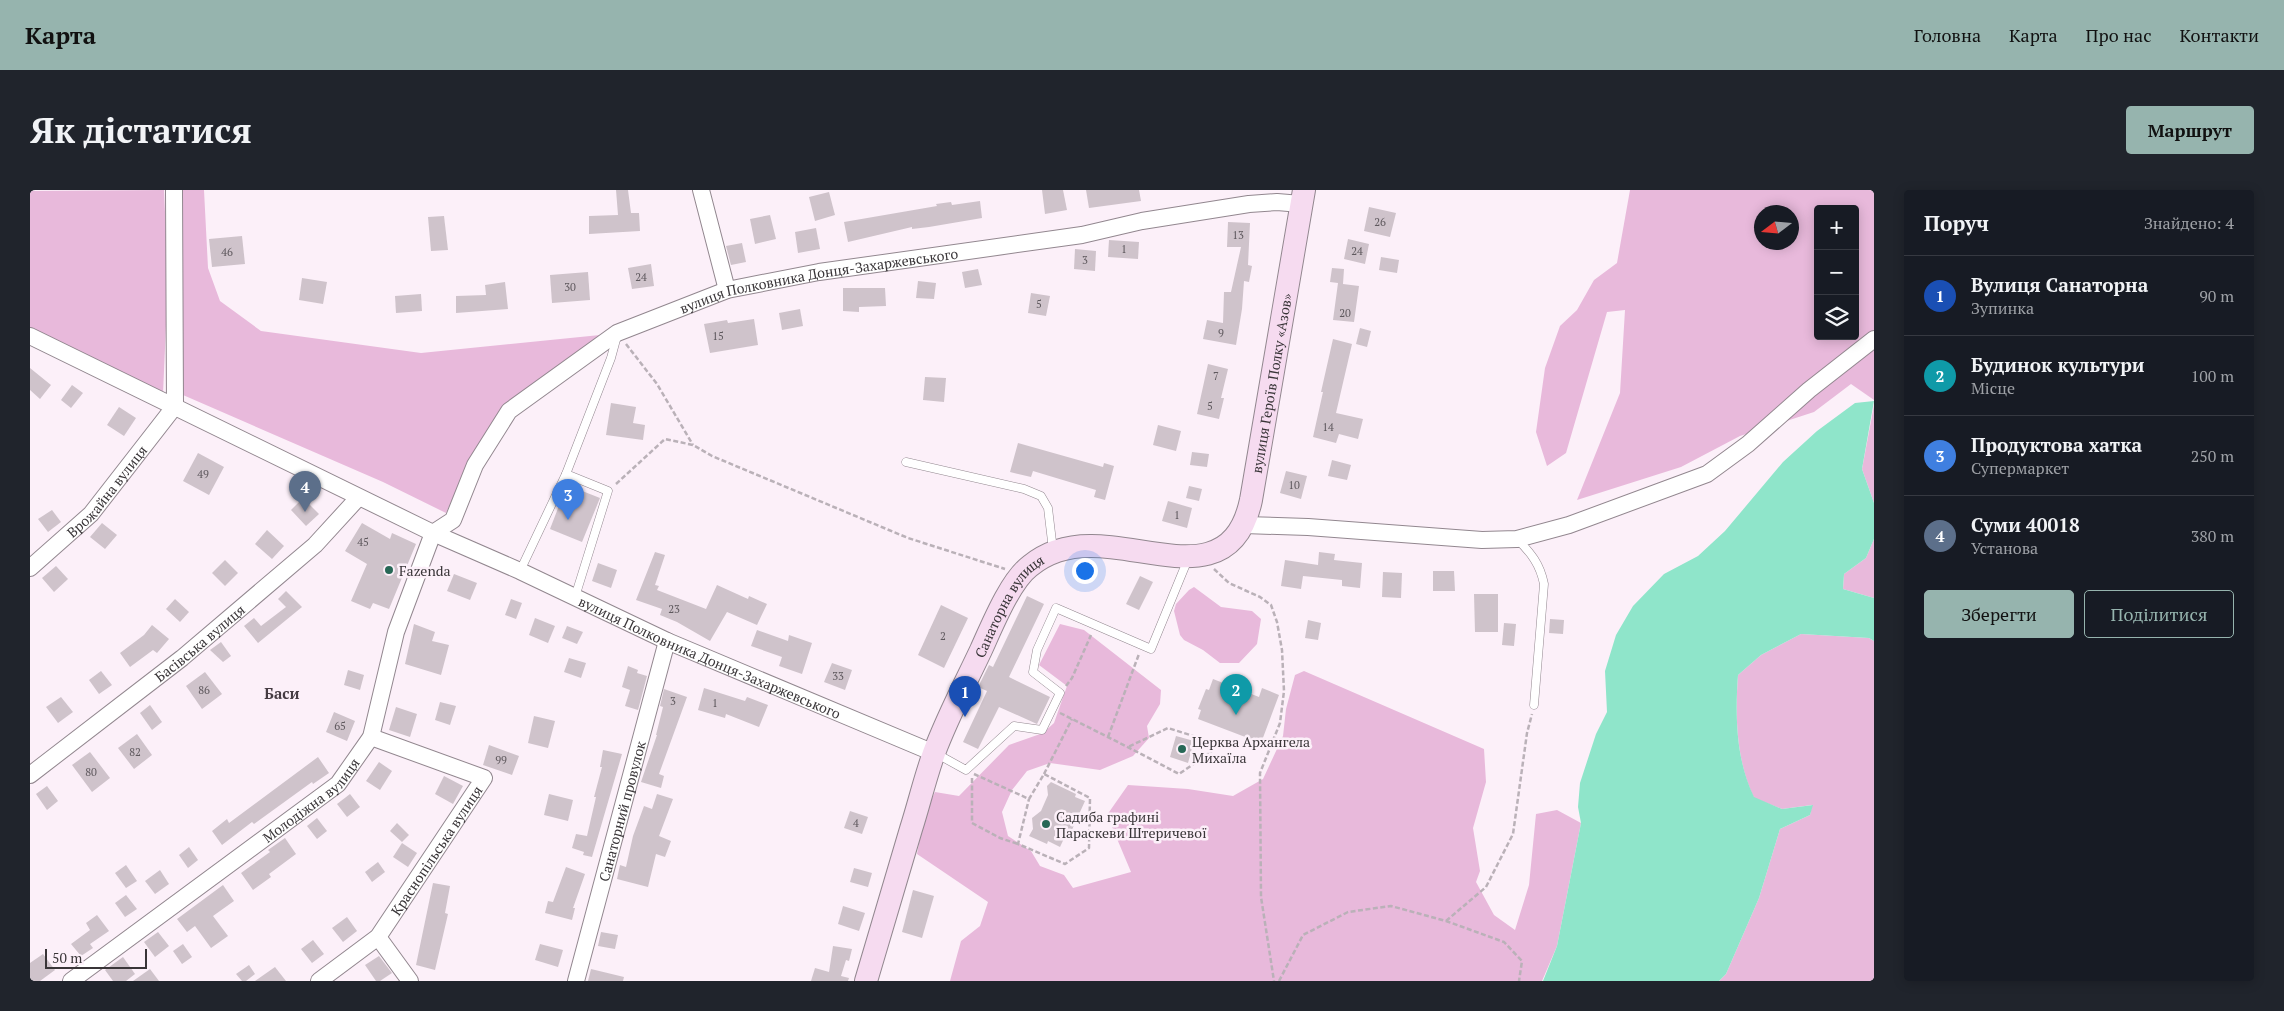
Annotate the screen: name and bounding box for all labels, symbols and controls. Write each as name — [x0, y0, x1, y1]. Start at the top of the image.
text: Карта — [25, 19, 96, 51]
text: Головна — [1914, 23, 1981, 47]
text: Карта — [2009, 23, 2058, 47]
text: Про нас — [2086, 23, 2152, 47]
text: Контакти — [2180, 23, 2259, 47]
button: Маршрут — [2126, 106, 2254, 154]
text: Як дістатися — [30, 107, 252, 153]
north arrow — [1754, 205, 1799, 250]
map controls — [1814, 205, 1859, 340]
button: + — [1814, 205, 1859, 250]
text: Поруч — [1924, 209, 1989, 237]
text: Знайдено: 4 — [2144, 212, 2234, 234]
house number: 26 — [1374, 215, 1386, 229]
house number: 13 — [1232, 228, 1244, 242]
house number: 1 — [1121, 242, 1127, 256]
street label: вулиця Полковника Донця-Захаржевського — [677, 243, 959, 317]
house number: 24 — [1351, 244, 1363, 258]
house number: 46 — [221, 245, 233, 259]
button: − — [1814, 250, 1859, 295]
house number: 3 — [1082, 253, 1088, 267]
house number: 24 — [635, 270, 647, 284]
text: Вулиця Санаторна — [1971, 272, 2148, 297]
house number: 30 — [564, 280, 576, 294]
text: 1 — [1935, 285, 1945, 307]
text: 90 m — [2199, 285, 2234, 307]
street label: вулиця Героїв Полку «Азов» — [1246, 291, 1296, 475]
button: layers — [1814, 295, 1859, 340]
house number: 5 — [1036, 297, 1042, 311]
text: Зупинка — [1971, 297, 2034, 319]
house number: 20 — [1339, 306, 1351, 320]
house number: 9 — [1218, 326, 1224, 340]
house number: 15 — [712, 329, 724, 343]
text: Будинок культури — [1971, 352, 2144, 377]
text: 2 — [1935, 365, 1945, 387]
text: 100 m — [2191, 365, 2234, 387]
house number: 7 — [1213, 369, 1219, 383]
text: Місце — [1971, 377, 2015, 399]
house number: 5 — [1207, 399, 1213, 413]
house number: 14 — [1322, 420, 1334, 434]
text: Продуктова хатка — [1971, 432, 2142, 457]
street label: Врожайна вулиця — [62, 441, 151, 541]
text: 3 — [1935, 445, 1945, 467]
text: 250 m — [2191, 445, 2234, 467]
text: Супермаркет — [1971, 457, 2069, 479]
house number: 49 — [197, 467, 209, 481]
pin: 4 — [289, 471, 321, 512]
house number: 10 — [1288, 478, 1300, 492]
pin: 3 — [552, 479, 584, 520]
house number: 1 — [1174, 508, 1180, 522]
text: Суми 40018 — [1971, 512, 2080, 537]
text: 4 — [1935, 525, 1945, 547]
text: 380 m — [2191, 525, 2234, 547]
house number: 45 — [357, 535, 369, 549]
text: Установа — [1971, 537, 2038, 559]
street label: Санаторна вулиця — [969, 550, 1047, 660]
your location — [1072, 558, 1098, 584]
place label: Fazenda — [399, 561, 451, 580]
marker: Fazenda — [383, 564, 395, 576]
button: Зберегти — [1924, 590, 2074, 638]
button: Поділитися — [2084, 590, 2234, 638]
street label: вулиця Полковника Донця-Захаржевського — [576, 591, 844, 723]
street label: Басівська вулиця — [150, 600, 248, 685]
house number: 23 — [668, 602, 680, 616]
house number: 2 — [940, 629, 946, 643]
house number: 33 — [832, 669, 844, 683]
pin: 2 — [1220, 674, 1252, 715]
pin: 1 — [949, 676, 981, 717]
house number: 86 — [198, 683, 210, 697]
district label: Баси — [264, 683, 300, 703]
house number: 3 — [670, 694, 676, 708]
house number: 1 — [712, 696, 718, 710]
house number: 65 — [334, 719, 346, 733]
place label: Церква Архангела Михаїла — [1192, 732, 1310, 767]
street label: Санаторний провулок — [594, 738, 650, 883]
marker: Церква Архангела Михаїла — [1176, 743, 1188, 755]
house number: 82 — [129, 745, 141, 759]
house number: 99 — [495, 753, 507, 767]
street label: Молодіжна вулиця — [258, 754, 363, 846]
house number: 80 — [85, 765, 97, 779]
street label: Краснопільська вулиця — [386, 781, 486, 919]
place label: Садиба графині Параскеви Штеричевої — [1056, 807, 1207, 842]
house number: 4 — [853, 816, 859, 830]
marker: Садиба графині Параскеви Штеричевої — [1040, 818, 1052, 830]
scale bar — [45, 946, 148, 969]
text: 50 m — [52, 948, 82, 967]

